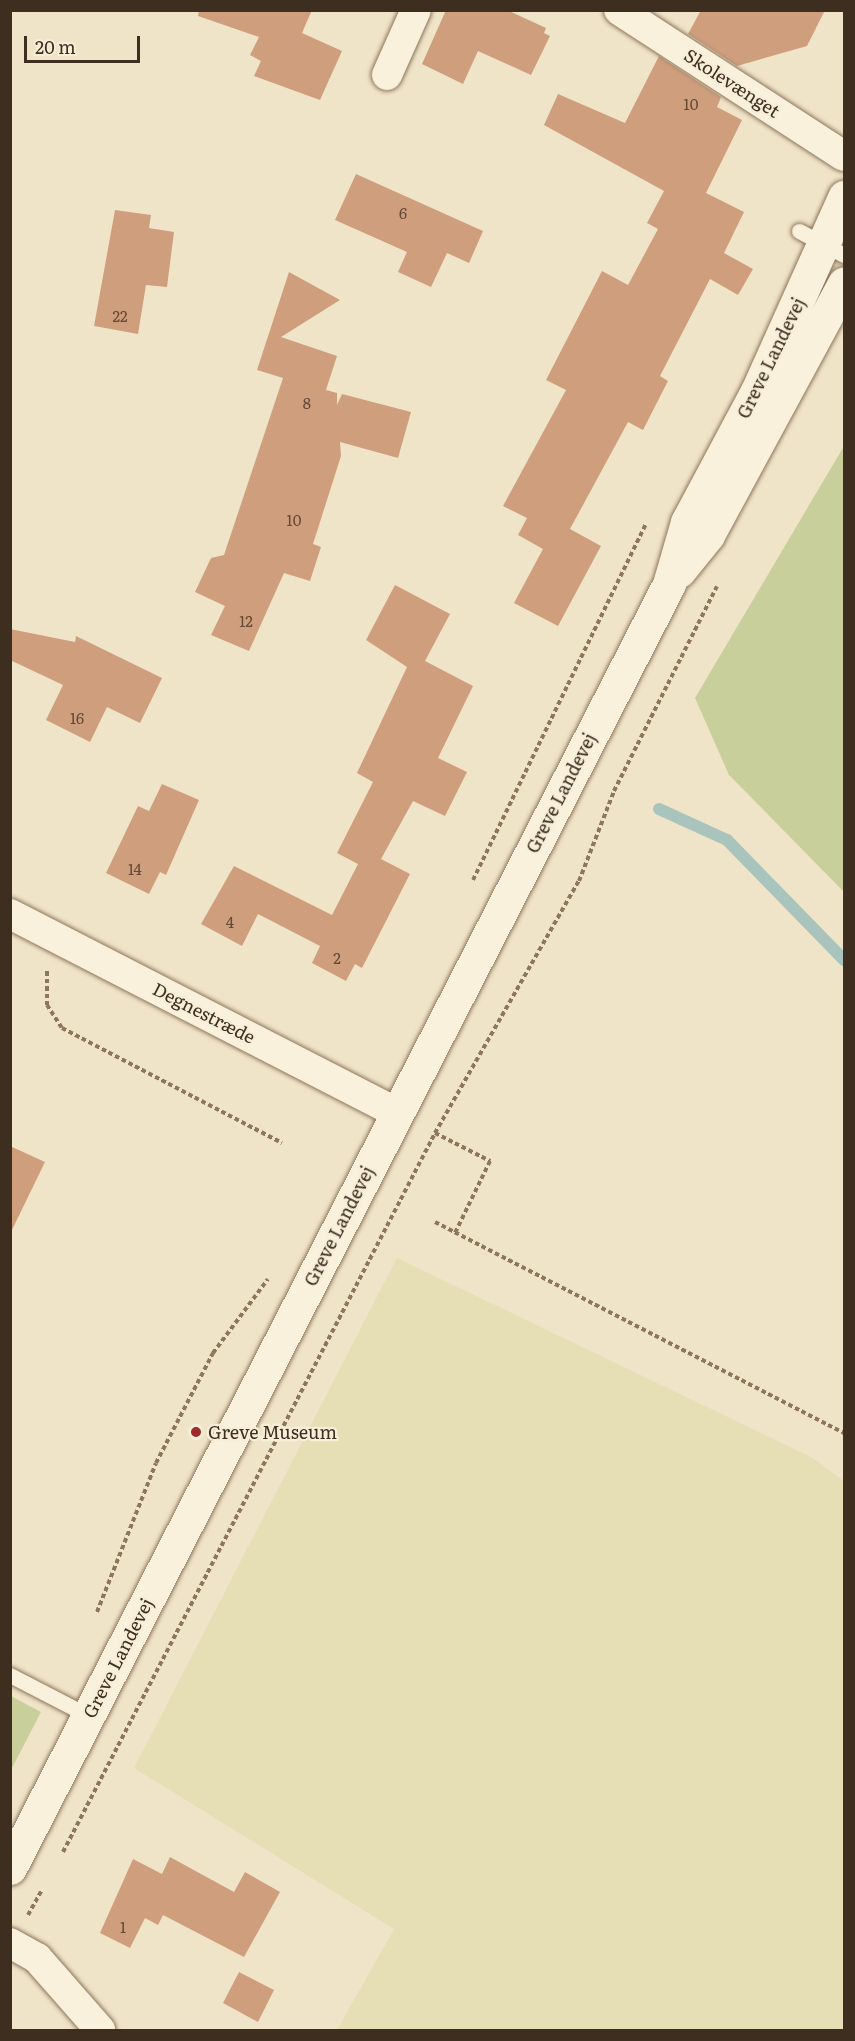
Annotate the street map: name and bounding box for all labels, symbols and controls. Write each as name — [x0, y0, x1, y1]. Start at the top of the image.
scale bar — [27, 24, 142, 62]
text: 20 m — [35, 33, 76, 60]
street label: Skolevænget — [680, 44, 784, 122]
house number: 10 — [684, 95, 698, 113]
house number: 6 — [399, 204, 407, 222]
street label: Greve Landevej — [732, 294, 810, 422]
house number: 22 — [112, 307, 128, 325]
house number: 8 — [303, 394, 311, 412]
house number: 10 — [287, 511, 301, 529]
house number: 12 — [239, 612, 253, 630]
house number: 16 — [70, 709, 84, 727]
street label: Greve Landevej — [521, 729, 601, 857]
house number: 14 — [128, 860, 142, 878]
house number: 4 — [226, 913, 234, 931]
house number: 2 — [333, 949, 341, 967]
street label: Degnestræde — [149, 978, 259, 1048]
street label: Greve Landevej — [299, 1162, 379, 1290]
place label: Greve Museum — [208, 1421, 337, 1443]
marker: Greve Museum — [189, 1425, 203, 1439]
street label: Greve Landevej — [78, 1594, 158, 1722]
house number: 1 — [120, 1918, 126, 1936]

